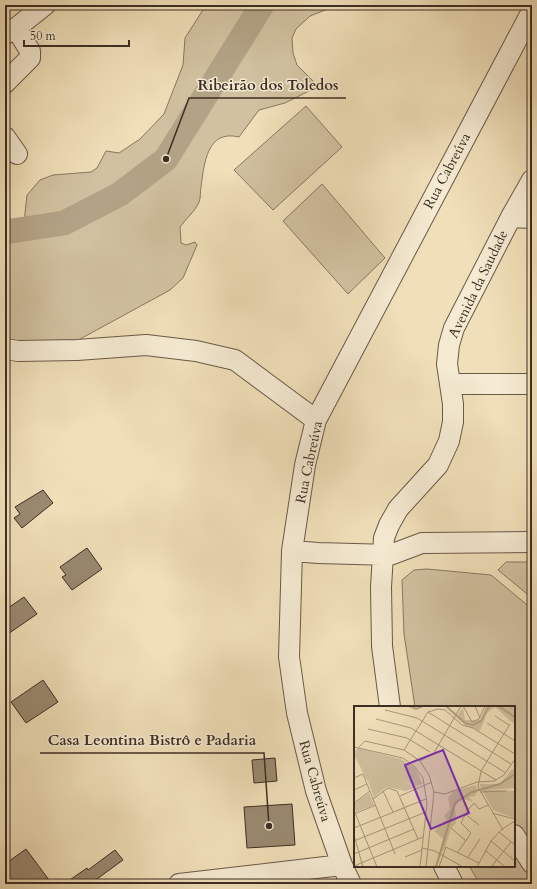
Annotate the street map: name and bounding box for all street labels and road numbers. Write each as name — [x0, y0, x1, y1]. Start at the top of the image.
street label: Rua Cabreúva — [419, 130, 475, 212]
street label: Avenida da Saudade — [444, 227, 512, 341]
street label: Rua Cabreúva — [291, 419, 327, 505]
street label: Rua Cabreúva — [294, 738, 336, 824]

